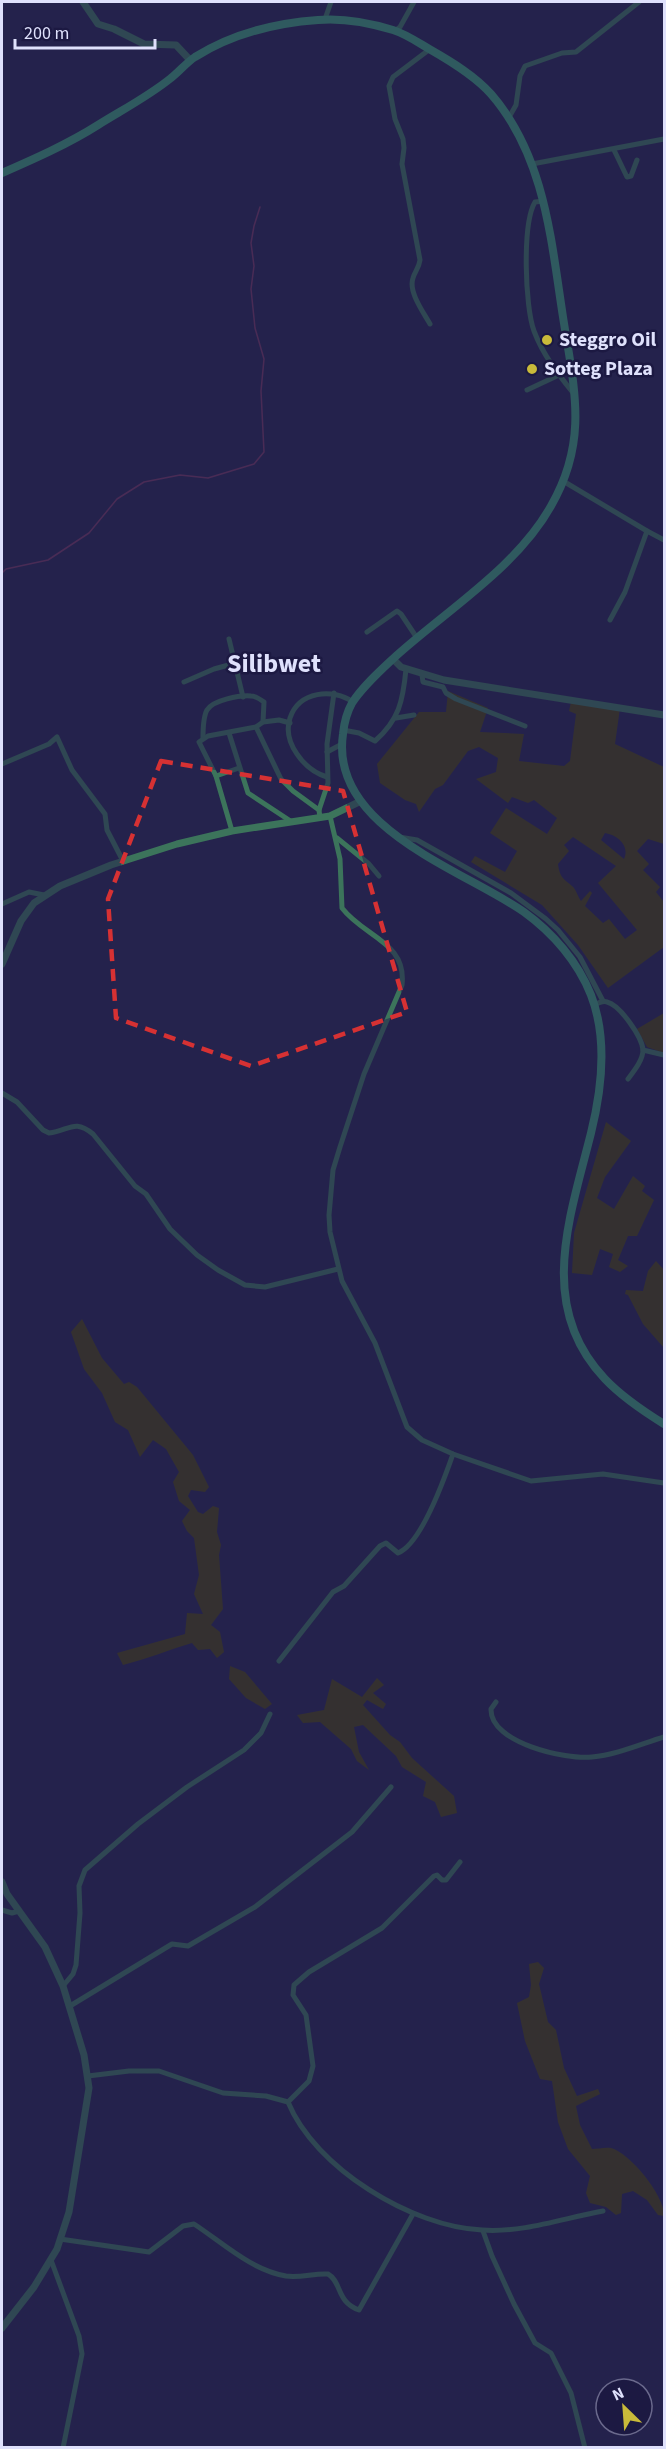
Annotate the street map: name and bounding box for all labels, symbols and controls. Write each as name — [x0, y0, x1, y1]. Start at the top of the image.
scale bar — [15, 12, 154, 50]
text: 200 m — [24, 21, 69, 46]
place label: Steggro Oil — [559, 326, 656, 354]
marker: Steggro Oil — [540, 333, 554, 347]
place label: Sotteg Plaza — [544, 355, 653, 383]
marker: Sotteg Plaza — [525, 362, 539, 376]
district label: Silibwet — [227, 645, 321, 682]
north arrow — [594, 2377, 654, 2437]
text: N — [609, 2382, 628, 2407]

